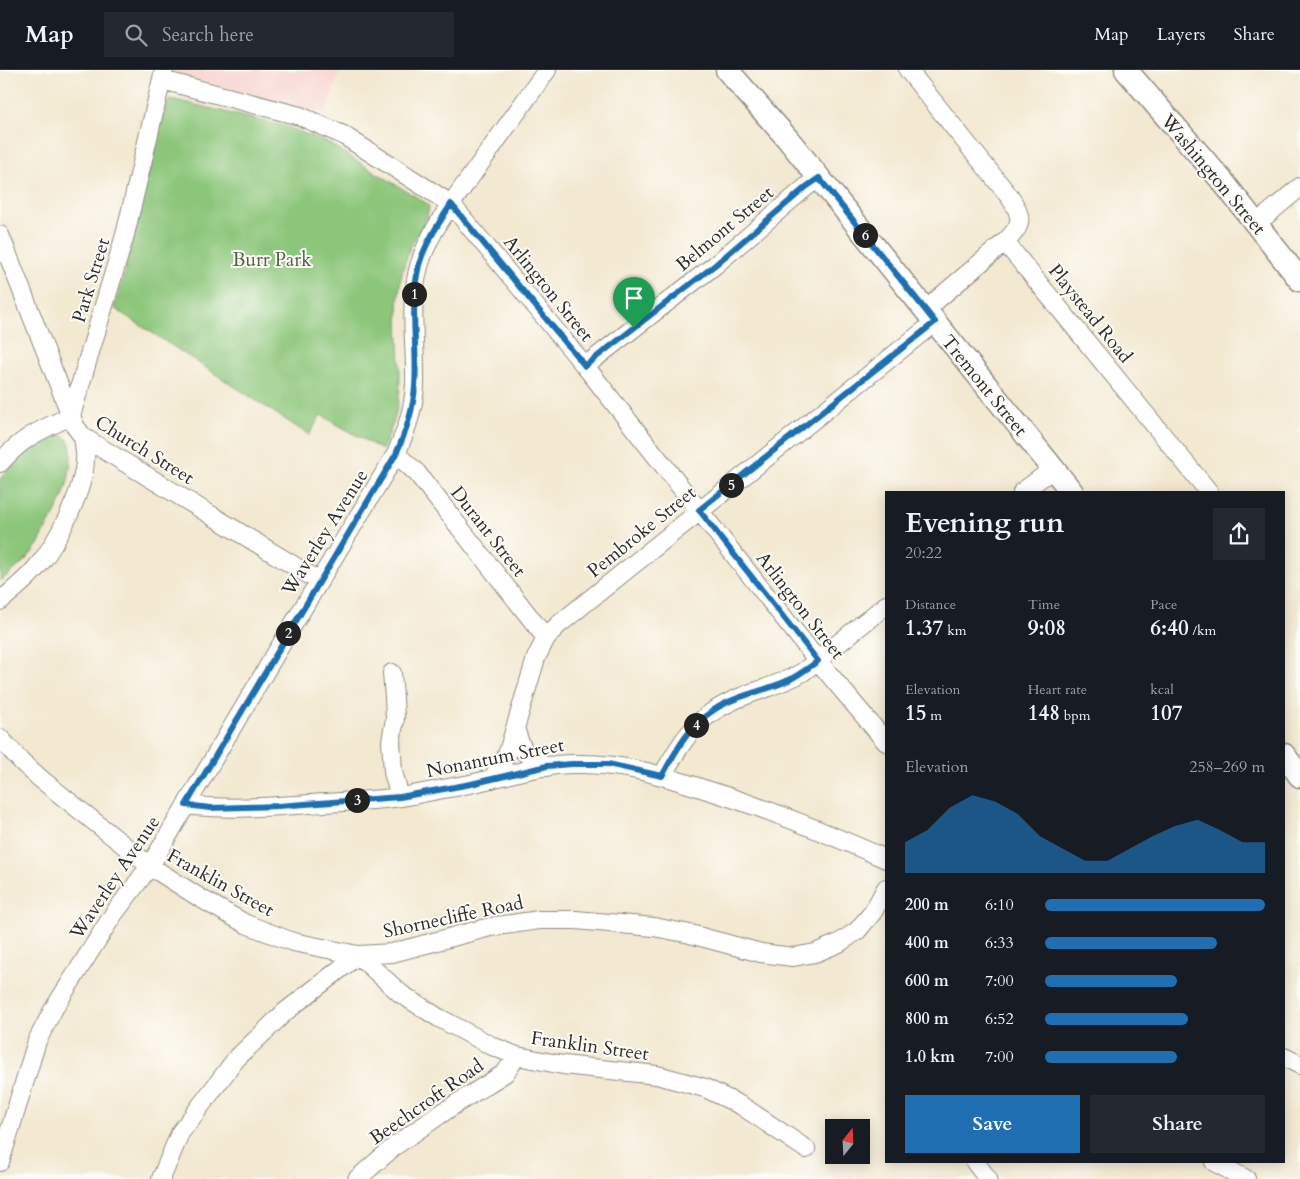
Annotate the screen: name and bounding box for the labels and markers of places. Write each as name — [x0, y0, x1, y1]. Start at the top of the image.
pin: 6 — [852, 222, 878, 248]
pin — [613, 277, 655, 328]
pin: 1 — [402, 282, 426, 306]
pin: 5 — [718, 472, 744, 498]
pin: 2 — [276, 620, 300, 646]
pin: 4 — [684, 712, 708, 738]
pin: 3 — [344, 788, 370, 812]

